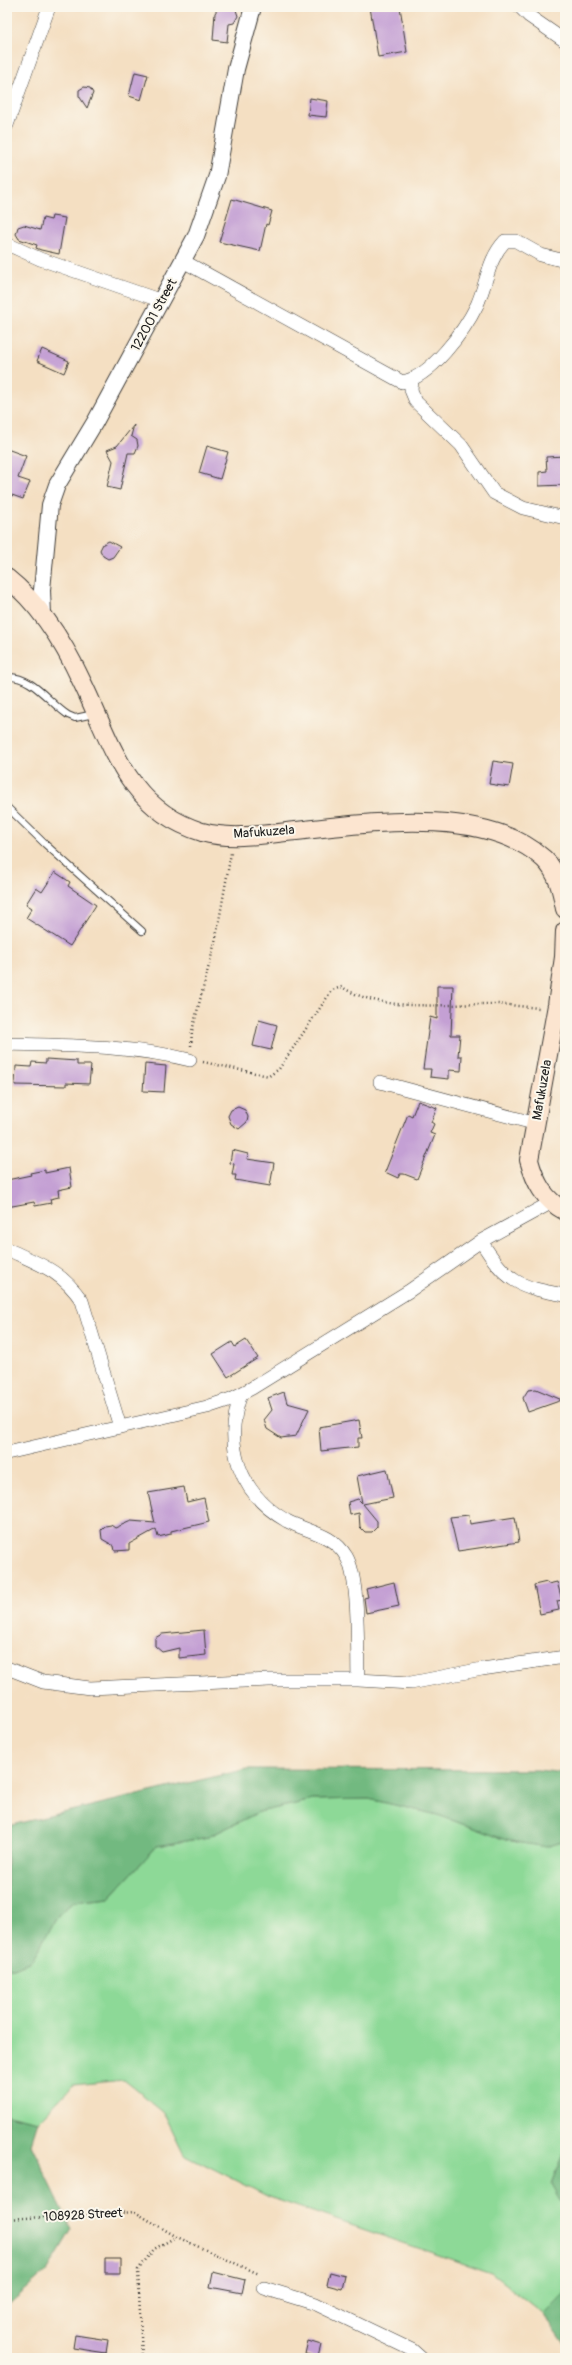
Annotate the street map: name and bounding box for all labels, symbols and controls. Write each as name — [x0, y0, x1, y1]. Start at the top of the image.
street label: 122001 Street — [127, 275, 181, 354]
street label: Mafukuzela — [233, 822, 295, 842]
street label: Mafukuzela — [529, 1059, 555, 1121]
street label: 108928 Street — [43, 2205, 124, 2225]

